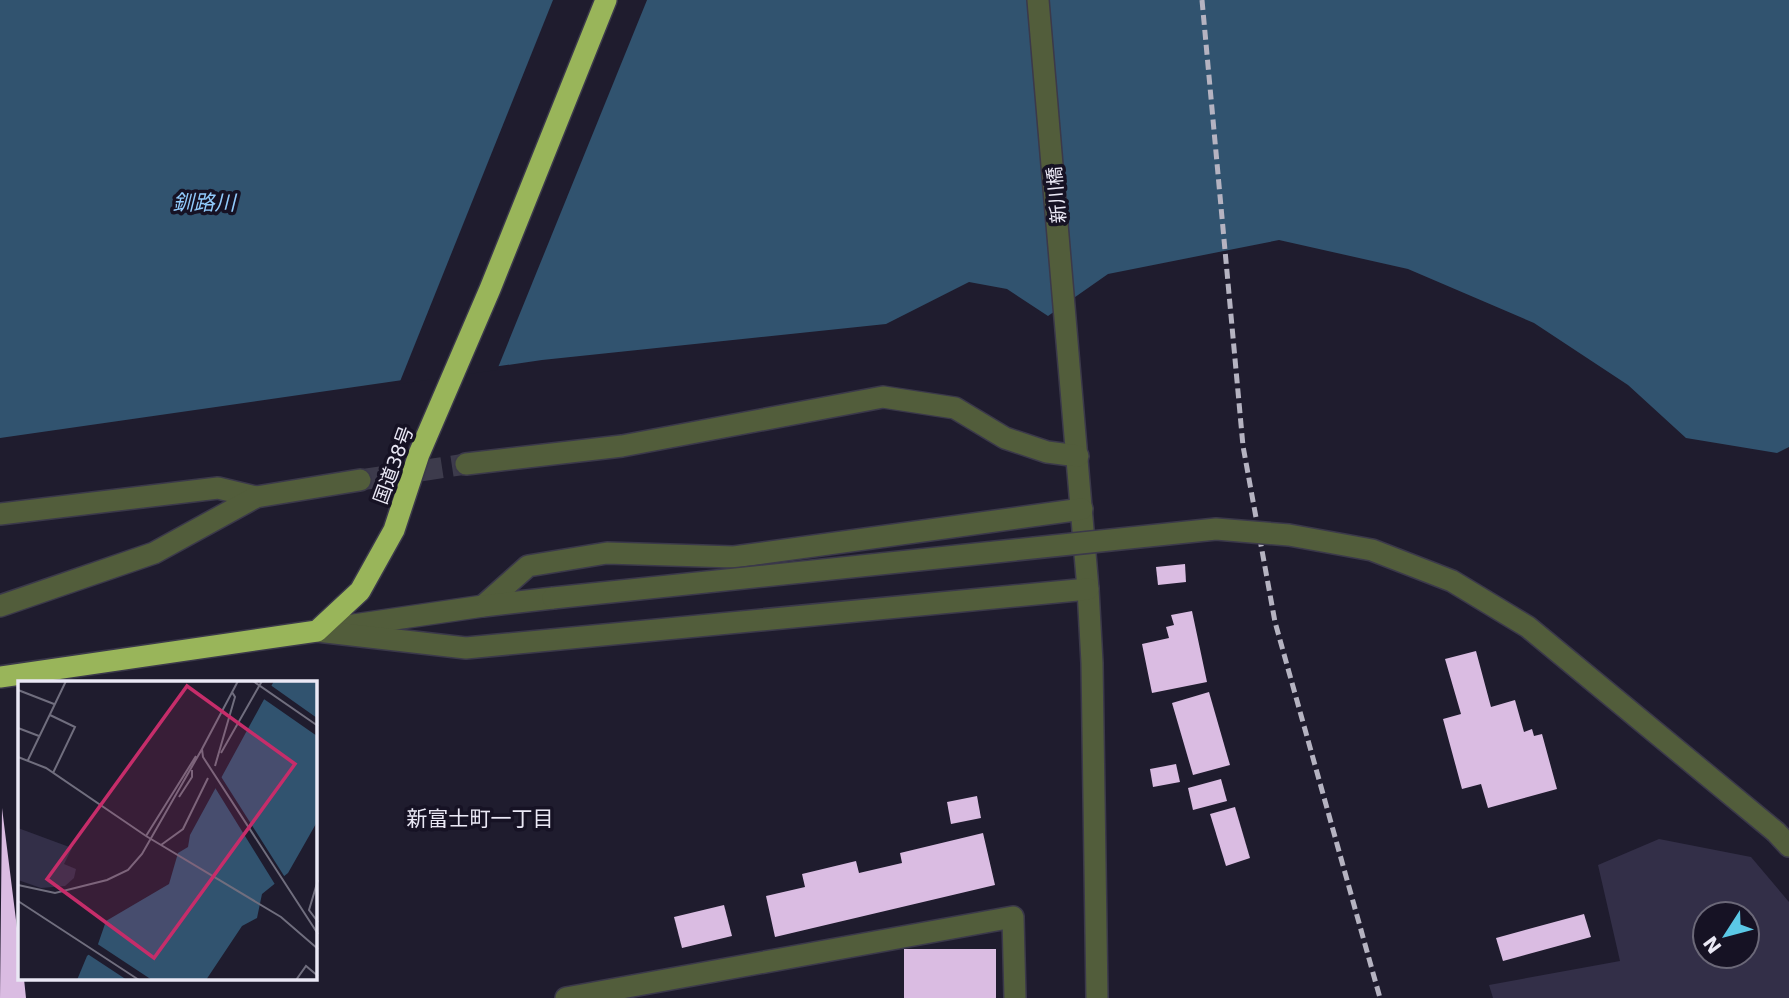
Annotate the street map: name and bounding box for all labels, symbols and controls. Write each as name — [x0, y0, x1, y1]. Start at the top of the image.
street label: 新川橋 — [1043, 166, 1069, 224]
water label: 釧路川 — [173, 191, 237, 215]
street label: 国道38号 — [369, 423, 417, 507]
inset map — [18, 681, 317, 981]
district label: 新富士町一丁目 — [407, 807, 554, 831]
north arrow — [1691, 900, 1761, 970]
text: N — [1699, 932, 1726, 958]

